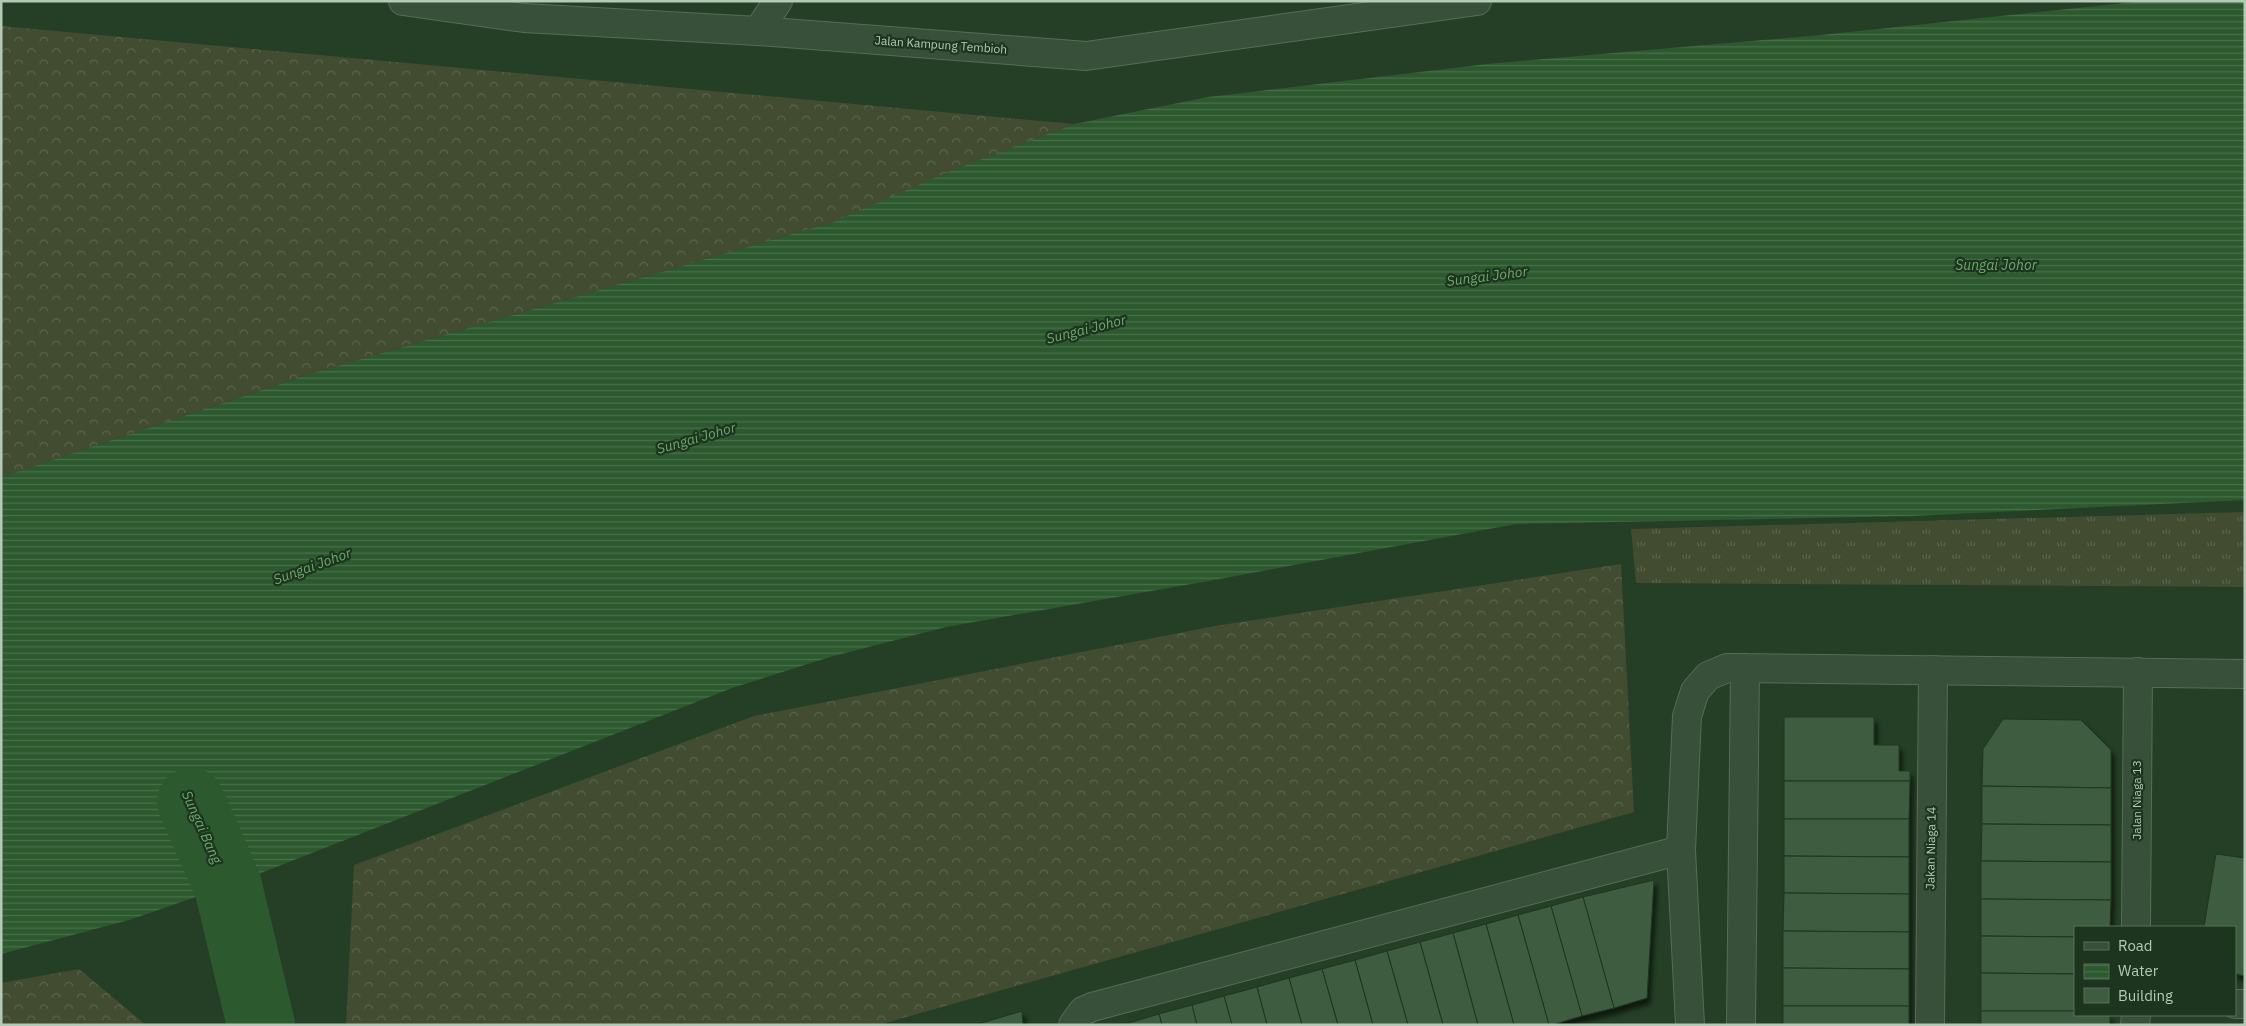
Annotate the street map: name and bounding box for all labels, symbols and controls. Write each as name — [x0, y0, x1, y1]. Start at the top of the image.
street label: Jalan Kampung Tembioh — [874, 32, 1008, 57]
water label: Sungai Johor — [1955, 256, 2038, 274]
water label: Sungai Johor — [1445, 262, 1529, 290]
water label: Sungai Johor — [1044, 310, 1129, 348]
water label: Sungai Johor — [654, 418, 739, 458]
water label: Sungai Johor — [271, 543, 354, 588]
street label: Jalan Niaga 13 — [2129, 760, 2144, 840]
water label: Sungai Bang — [178, 788, 226, 867]
street label: Jakan Niaga 14 — [1922, 807, 1939, 889]
legend — [2074, 926, 2236, 1016]
text: Road — [2118, 936, 2153, 955]
text: Water — [2118, 961, 2159, 980]
text: Building — [2118, 986, 2173, 1005]

